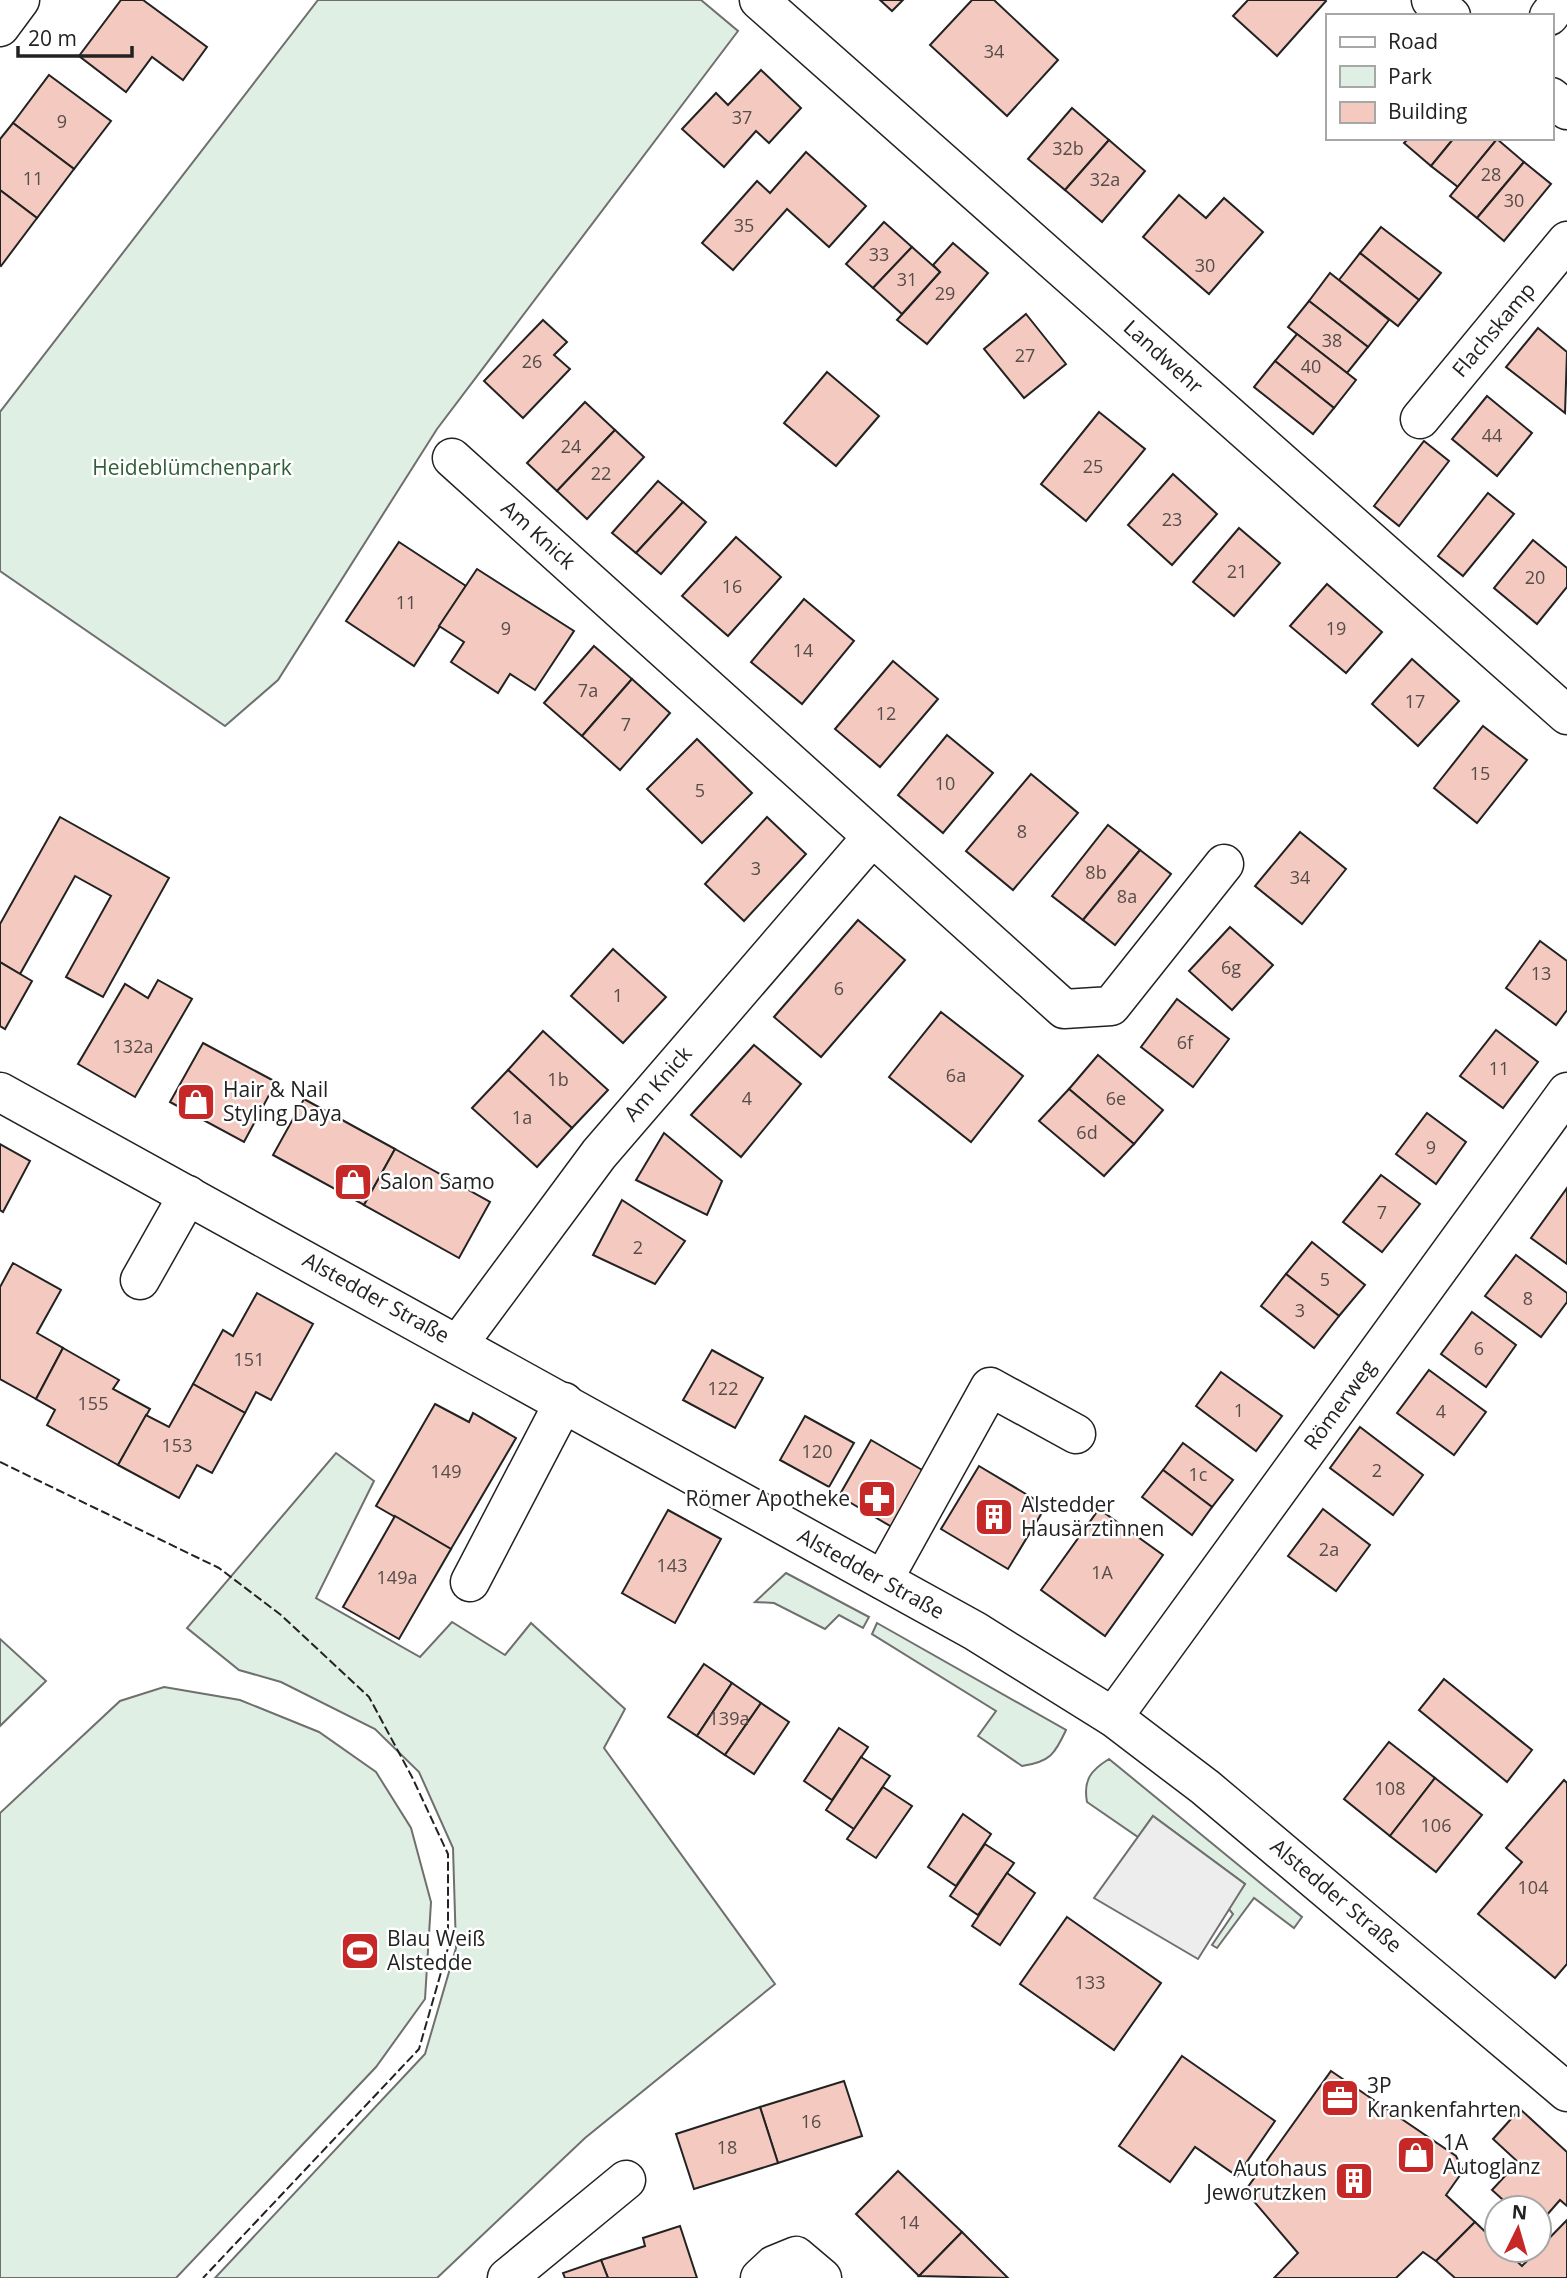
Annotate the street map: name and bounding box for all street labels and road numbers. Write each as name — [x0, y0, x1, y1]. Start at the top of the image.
street label: Flachskamp — [1445, 276, 1541, 383]
street label: Landwehr — [1118, 313, 1210, 400]
street label: Am Knick — [496, 494, 582, 575]
street label: Am Knick — [617, 1040, 697, 1127]
street label: Alstedder Straße — [298, 1245, 455, 1349]
street label: Römerweg — [1297, 1354, 1381, 1455]
street label: Alstedder Straße — [793, 1521, 950, 1625]
street label: Alstedder Straße — [1265, 1832, 1408, 1959]

